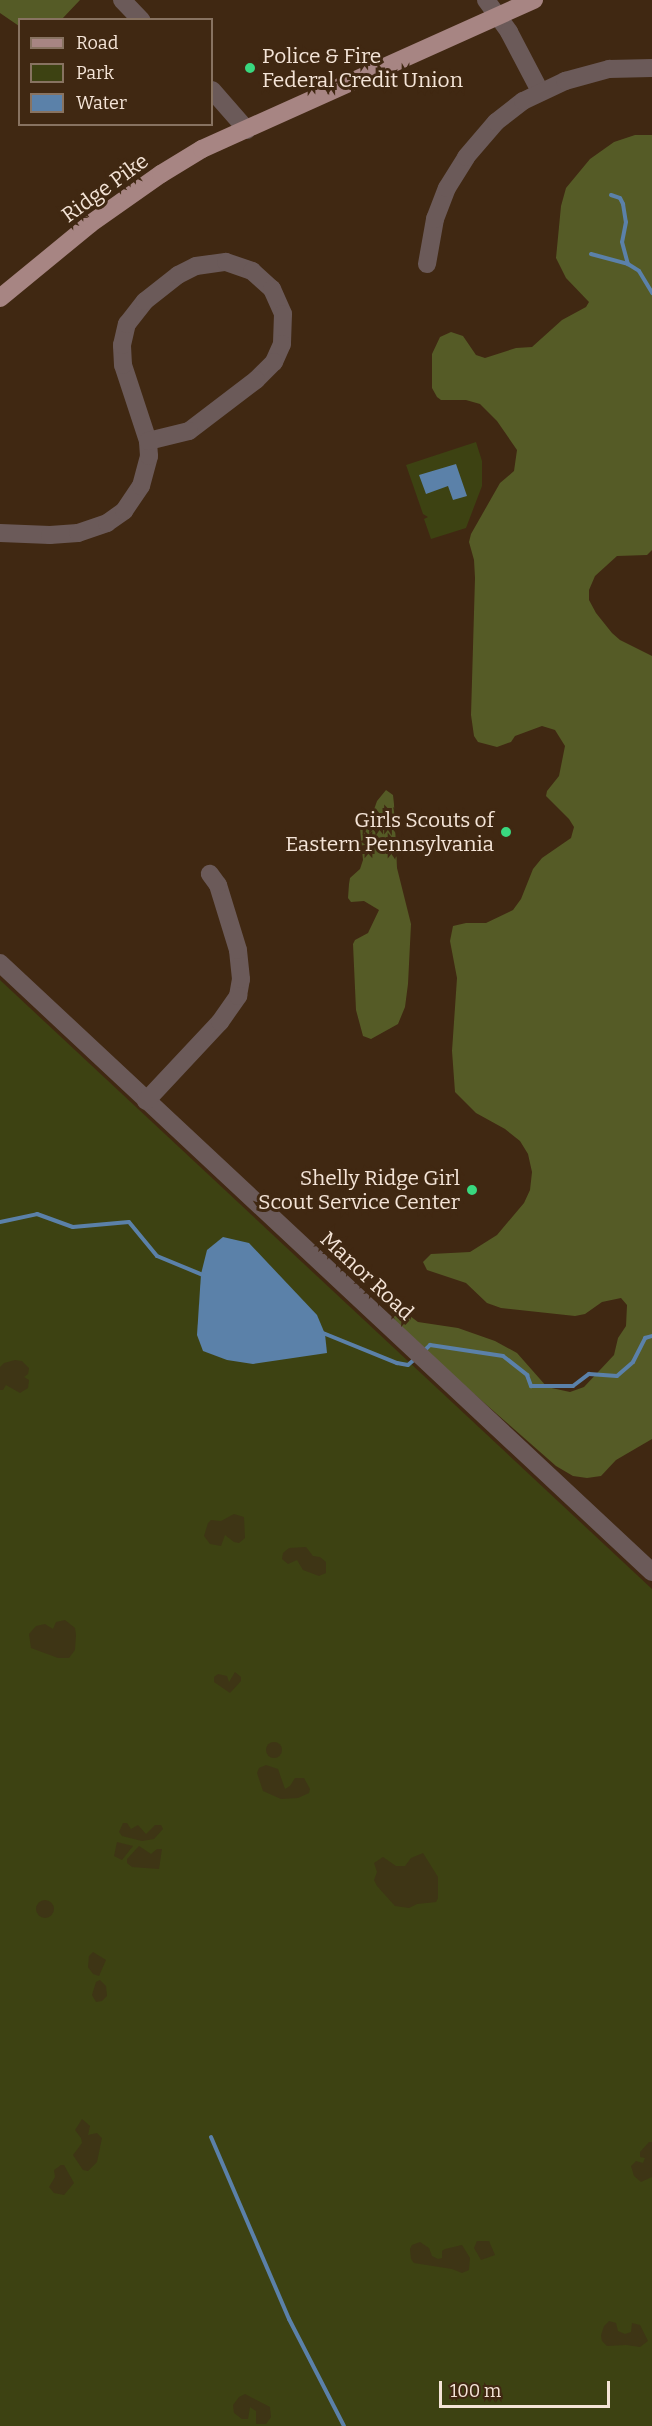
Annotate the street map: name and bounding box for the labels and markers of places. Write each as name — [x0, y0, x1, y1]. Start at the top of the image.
place label: Police & Fire Federal Credit Union — [262, 43, 463, 93]
marker: Police & Fire Federal Credit Union — [243, 61, 257, 75]
place label: Girls Scouts of Eastern Pennsylvania — [285, 807, 494, 857]
marker: Girls Scouts of Eastern Pennsylvania — [499, 825, 513, 839]
place label: Shelly Ridge Girl Scout Service Center — [258, 1165, 460, 1215]
marker: Shelly Ridge Girl Scout Service Center — [465, 1183, 479, 1197]

